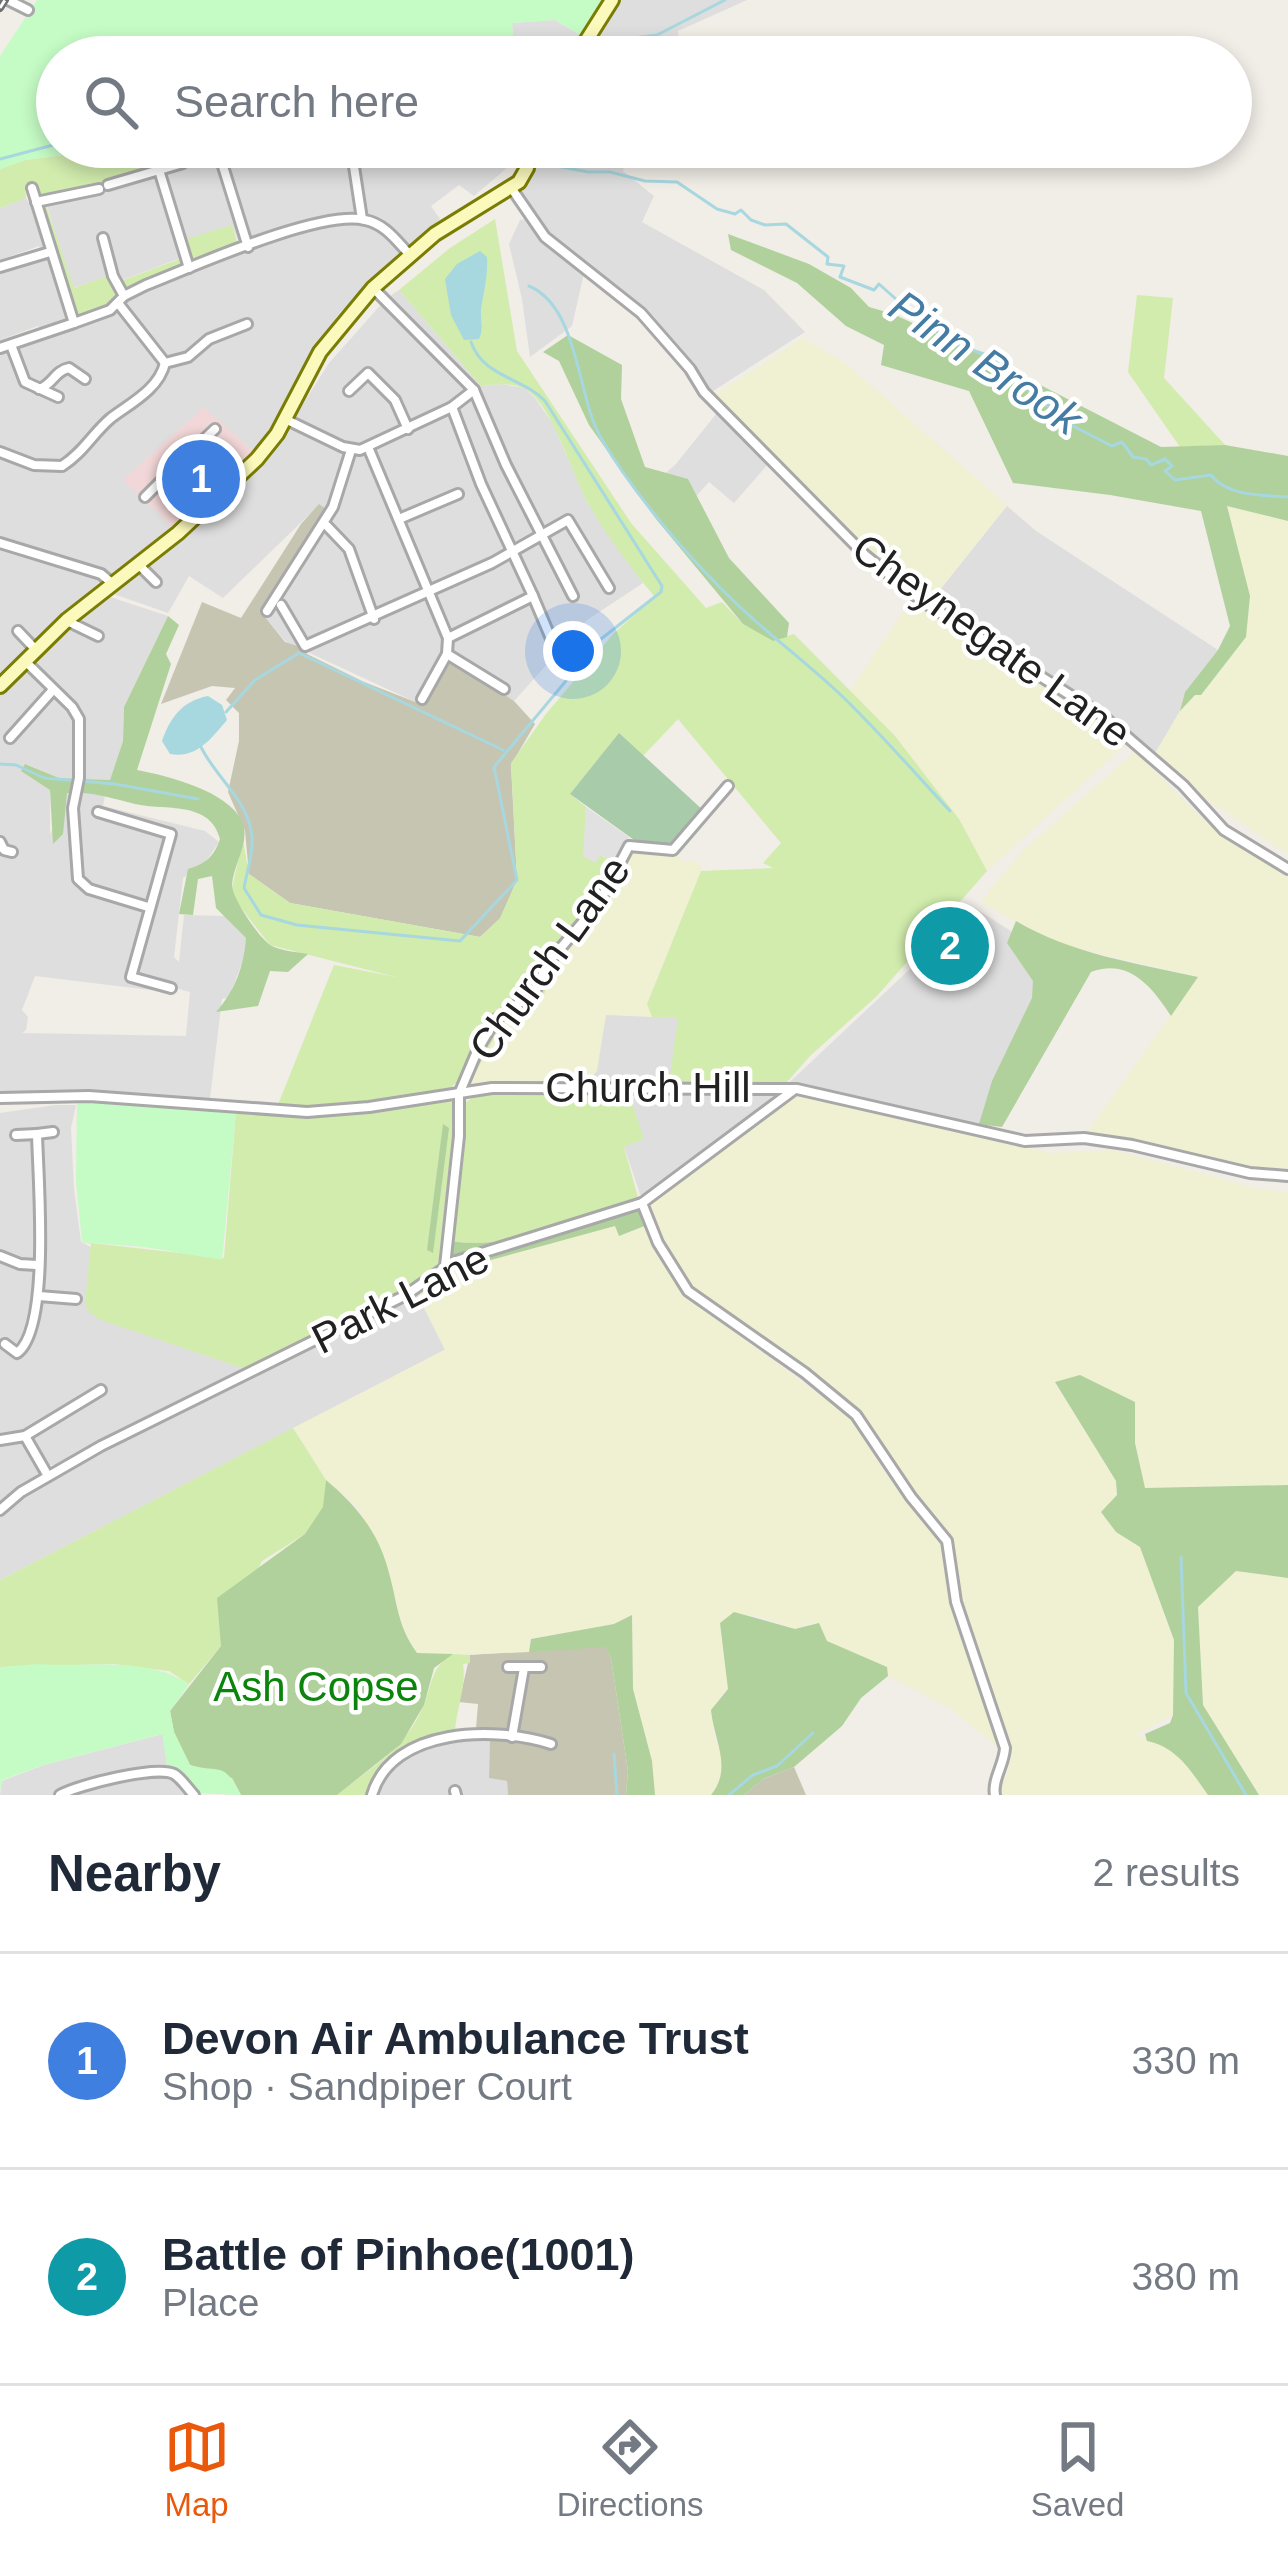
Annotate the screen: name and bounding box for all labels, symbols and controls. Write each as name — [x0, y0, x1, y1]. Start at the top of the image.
search box — [36, 36, 1252, 168]
icon: search — [78, 69, 144, 135]
text: Search here — [174, 76, 419, 127]
water label: Pinn Brook — [880, 280, 1093, 446]
pin: 1 — [162, 434, 240, 524]
street label: Cheynegate Lane — [844, 524, 1140, 757]
your location — [543, 621, 603, 681]
street label: Church Lane — [460, 847, 639, 1069]
pin: 2 — [911, 901, 989, 991]
street label: Church Hill — [545, 1064, 751, 1111]
street label: Park Lane — [304, 1234, 496, 1363]
park label: Ash Copse — [213, 1663, 419, 1710]
text: Nearby — [48, 1845, 221, 1902]
text: 2 results — [1093, 1851, 1240, 1894]
text: Devon Air Ambulance Trust — [162, 2013, 749, 2064]
text: 1 — [76, 2039, 98, 2082]
text: 330 m — [1132, 2039, 1240, 2082]
text: Shop · Sandpiper Court — [162, 2065, 572, 2108]
text: Battle of Pinhoe(1001) — [162, 2229, 635, 2280]
text: 2 — [76, 2255, 98, 2298]
text: 380 m — [1132, 2255, 1240, 2298]
text: Place — [162, 2281, 260, 2324]
tab: Map — [164, 2414, 230, 2524]
tab: Directions — [557, 2414, 704, 2524]
tab: Saved — [1031, 2414, 1124, 2524]

